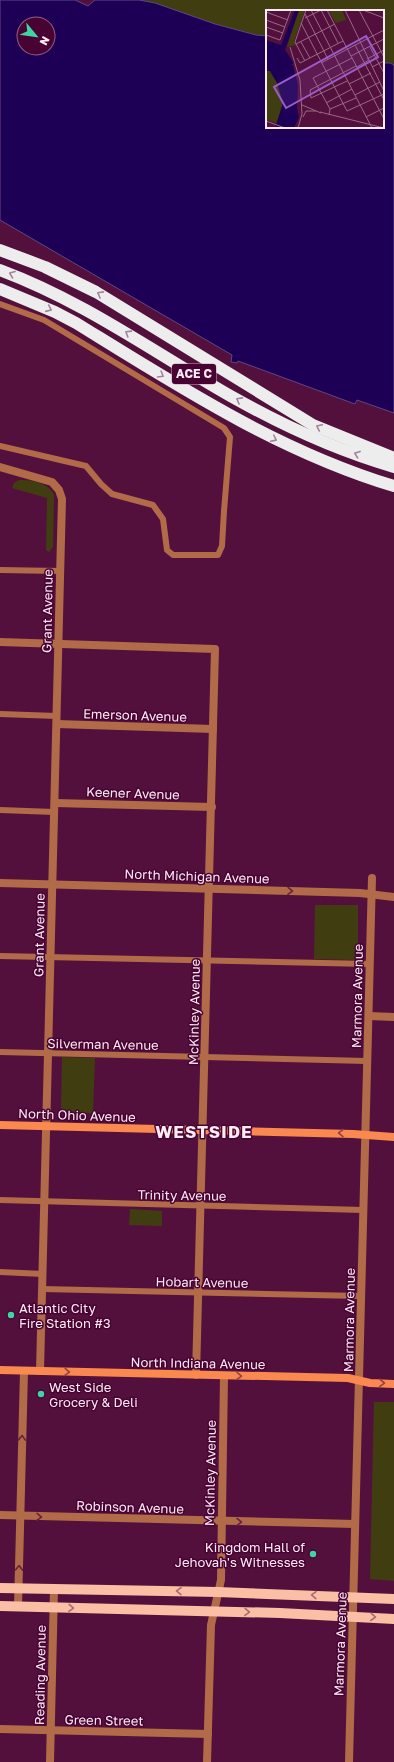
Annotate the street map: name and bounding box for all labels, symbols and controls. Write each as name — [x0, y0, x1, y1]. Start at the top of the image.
inset map — [266, 10, 384, 128]
north arrow — [16, 16, 56, 56]
text: N — [37, 34, 53, 48]
one-way arrow — [8, 271, 15, 279]
one-way arrow — [97, 292, 105, 299]
one-way arrow — [45, 305, 52, 313]
one-way arrow — [125, 331, 132, 338]
road number: ACE C — [172, 364, 216, 384]
one-way arrow — [157, 370, 164, 377]
one-way arrow — [236, 398, 243, 405]
one-way arrow — [316, 424, 323, 432]
one-way arrow — [270, 434, 277, 442]
one-way arrow — [354, 451, 361, 459]
street label: Grant Avenue — [38, 569, 56, 653]
street label: Emerson Avenue — [83, 705, 187, 725]
street label: Keener Avenue — [86, 783, 180, 803]
street label: North Michigan Avenue — [124, 865, 270, 887]
one-way arrow — [287, 887, 293, 895]
street label: Grant Avenue — [30, 893, 48, 977]
street label: Marmora Avenue — [348, 944, 366, 1048]
street label: McKinley Avenue — [185, 959, 203, 1065]
street label: Silverman Avenue — [47, 1035, 159, 1053]
street label: North Ohio Avenue — [18, 1105, 136, 1125]
district label: WESTSIDE — [155, 1121, 253, 1142]
one-way arrow — [338, 1129, 344, 1138]
street label: Trinity Avenue — [137, 1186, 227, 1204]
street label: Marmora Avenue — [340, 1268, 358, 1372]
street label: Hobart Avenue — [156, 1273, 248, 1291]
place label: Atlantic City Fire Station #3 — [19, 1300, 111, 1331]
marker: Atlantic City Fire Station #3 — [6, 1310, 16, 1320]
street label: North Indiana Avenue — [130, 1354, 266, 1372]
one-way arrow — [64, 1368, 70, 1376]
one-way arrow — [236, 1372, 242, 1380]
place label: West Side Grocery & Deli — [49, 1379, 138, 1410]
one-way arrow — [379, 1379, 385, 1388]
marker: West Side Grocery & Deli — [36, 1389, 46, 1399]
street label: McKinley Avenue — [201, 1420, 219, 1526]
one-way arrow — [18, 1435, 26, 1441]
street label: Robinson Avenue — [76, 1497, 184, 1517]
one-way arrow — [36, 1512, 42, 1521]
one-way arrow — [236, 1518, 242, 1526]
place label: Kingdom Hall of Jehovah's Witnesses — [175, 1539, 305, 1570]
marker: Kingdom Hall of Jehovah's Witnesses — [308, 1549, 318, 1559]
one-way arrow — [15, 1565, 23, 1571]
one-way arrow — [176, 1587, 182, 1595]
one-way arrow — [311, 1591, 317, 1600]
street label: Marmora Avenue — [330, 1592, 350, 1696]
one-way arrow — [68, 1604, 74, 1613]
one-way arrow — [244, 1608, 250, 1617]
one-way arrow — [370, 1613, 376, 1622]
street label: Reading Avenue — [31, 1625, 49, 1725]
street label: Green Street — [64, 1711, 144, 1729]

